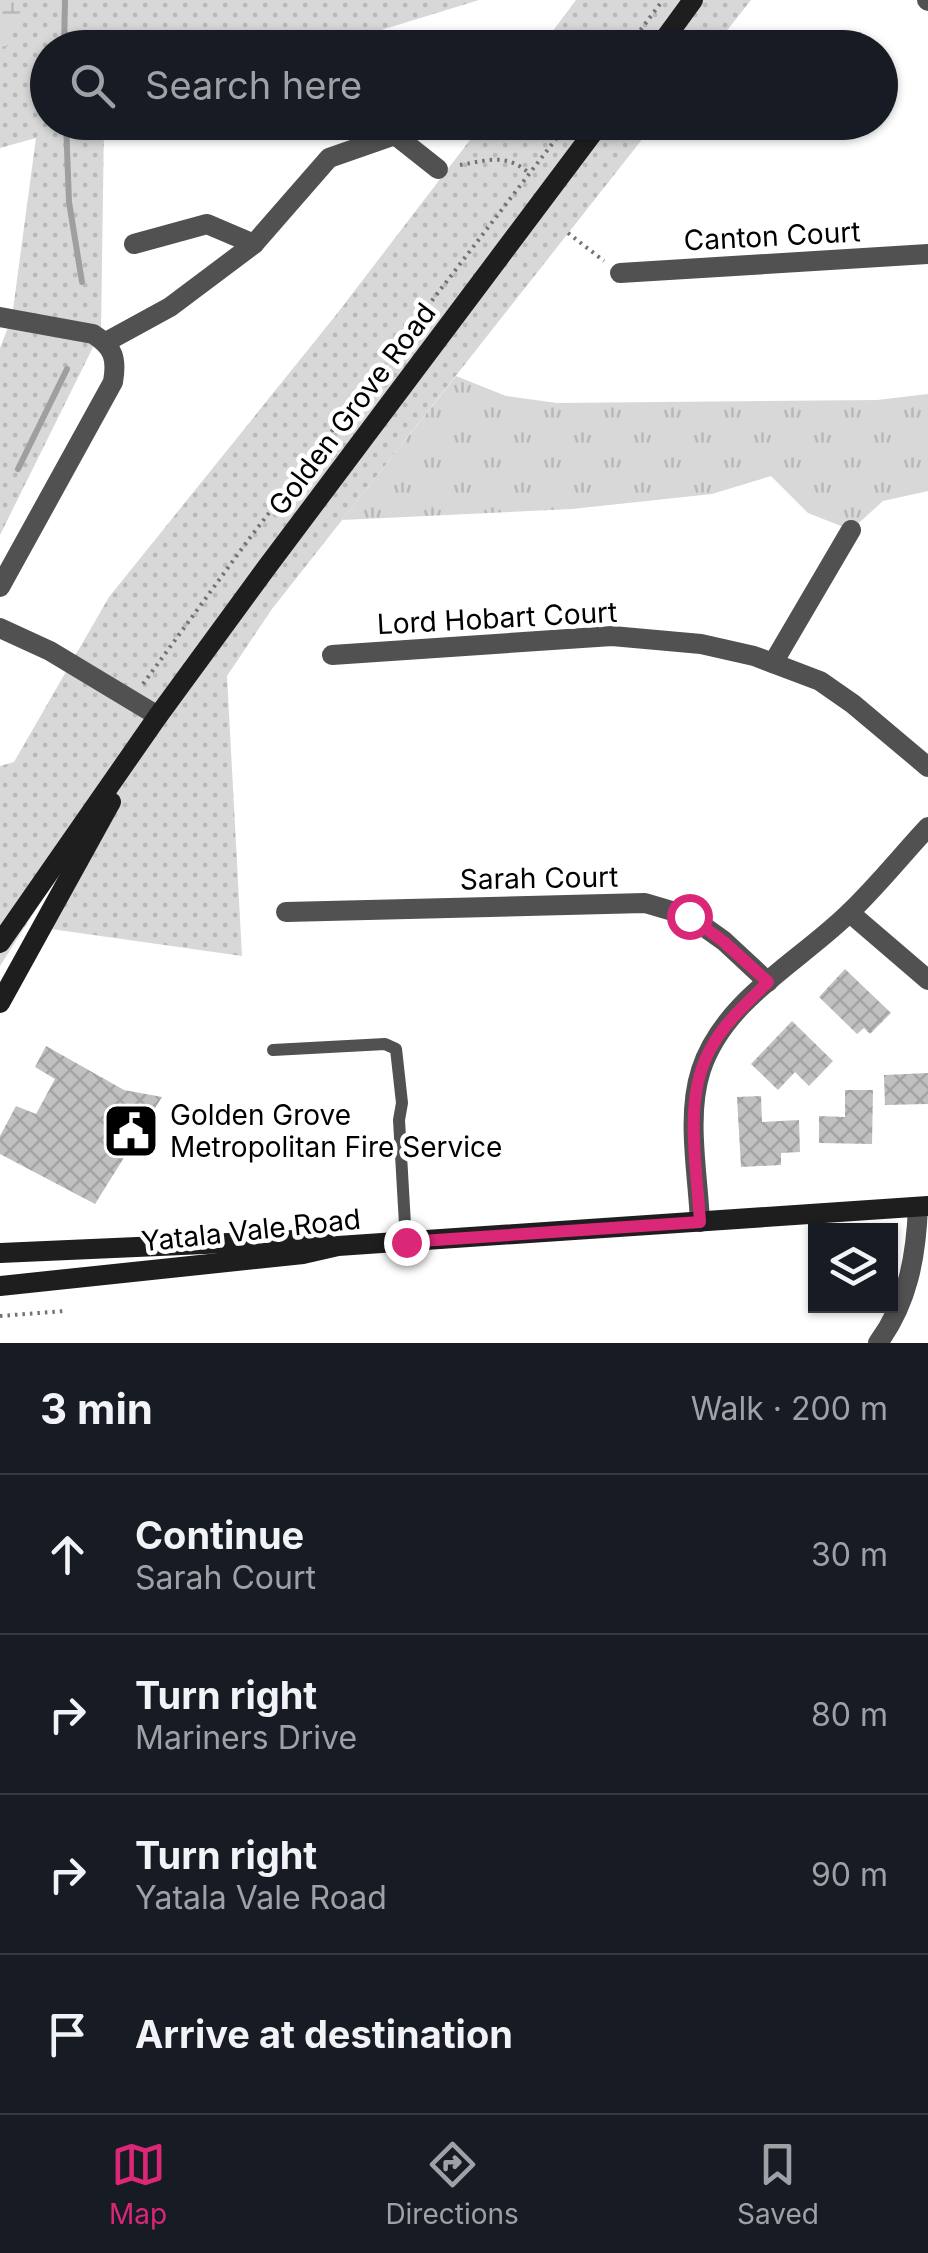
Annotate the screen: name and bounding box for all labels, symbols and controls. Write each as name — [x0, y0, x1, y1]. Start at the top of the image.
search box — [30, 30, 898, 140]
icon: search — [65, 58, 120, 113]
text: Search here — [145, 62, 362, 108]
street label: Canton Court — [683, 214, 861, 258]
street label: Golden Grove Road — [261, 296, 443, 522]
street label: Lord Hobart Court — [376, 595, 618, 641]
street label: Sarah Court — [460, 860, 618, 896]
route start — [667, 894, 713, 940]
place label: Golden Grove Metropolitan Fire Service — [170, 1098, 502, 1164]
public building icon: Golden Grove Metropolitan Fire Service — [101, 1101, 161, 1161]
street label: Yatala Vale Road — [140, 1202, 362, 1258]
route end — [384, 1220, 430, 1266]
map controls — [808, 1223, 898, 1313]
button: layers — [808, 1223, 898, 1313]
text: 3 min — [40, 1383, 153, 1434]
text: Walk · 200 m — [691, 1389, 888, 1428]
text: Continue — [135, 1512, 304, 1558]
icon: ahead — [40, 1527, 95, 1582]
text: 30 m — [811, 1535, 888, 1574]
text: Sarah Court — [135, 1558, 316, 1597]
text: Turn right — [135, 1672, 317, 1718]
icon: right — [40, 1687, 95, 1742]
text: 80 m — [811, 1695, 888, 1734]
text: Mariners Drive — [135, 1718, 357, 1757]
text: Turn right — [135, 1832, 317, 1878]
icon: right — [40, 1847, 95, 1902]
text: 90 m — [811, 1855, 888, 1894]
text: Yatala Vale Road — [135, 1878, 387, 1917]
icon: arrive — [40, 2007, 95, 2062]
text: Arrive at destination — [135, 2011, 513, 2057]
tab: Map — [109, 2137, 167, 2231]
tab: Directions — [385, 2137, 519, 2231]
tab: Saved — [737, 2137, 819, 2231]

